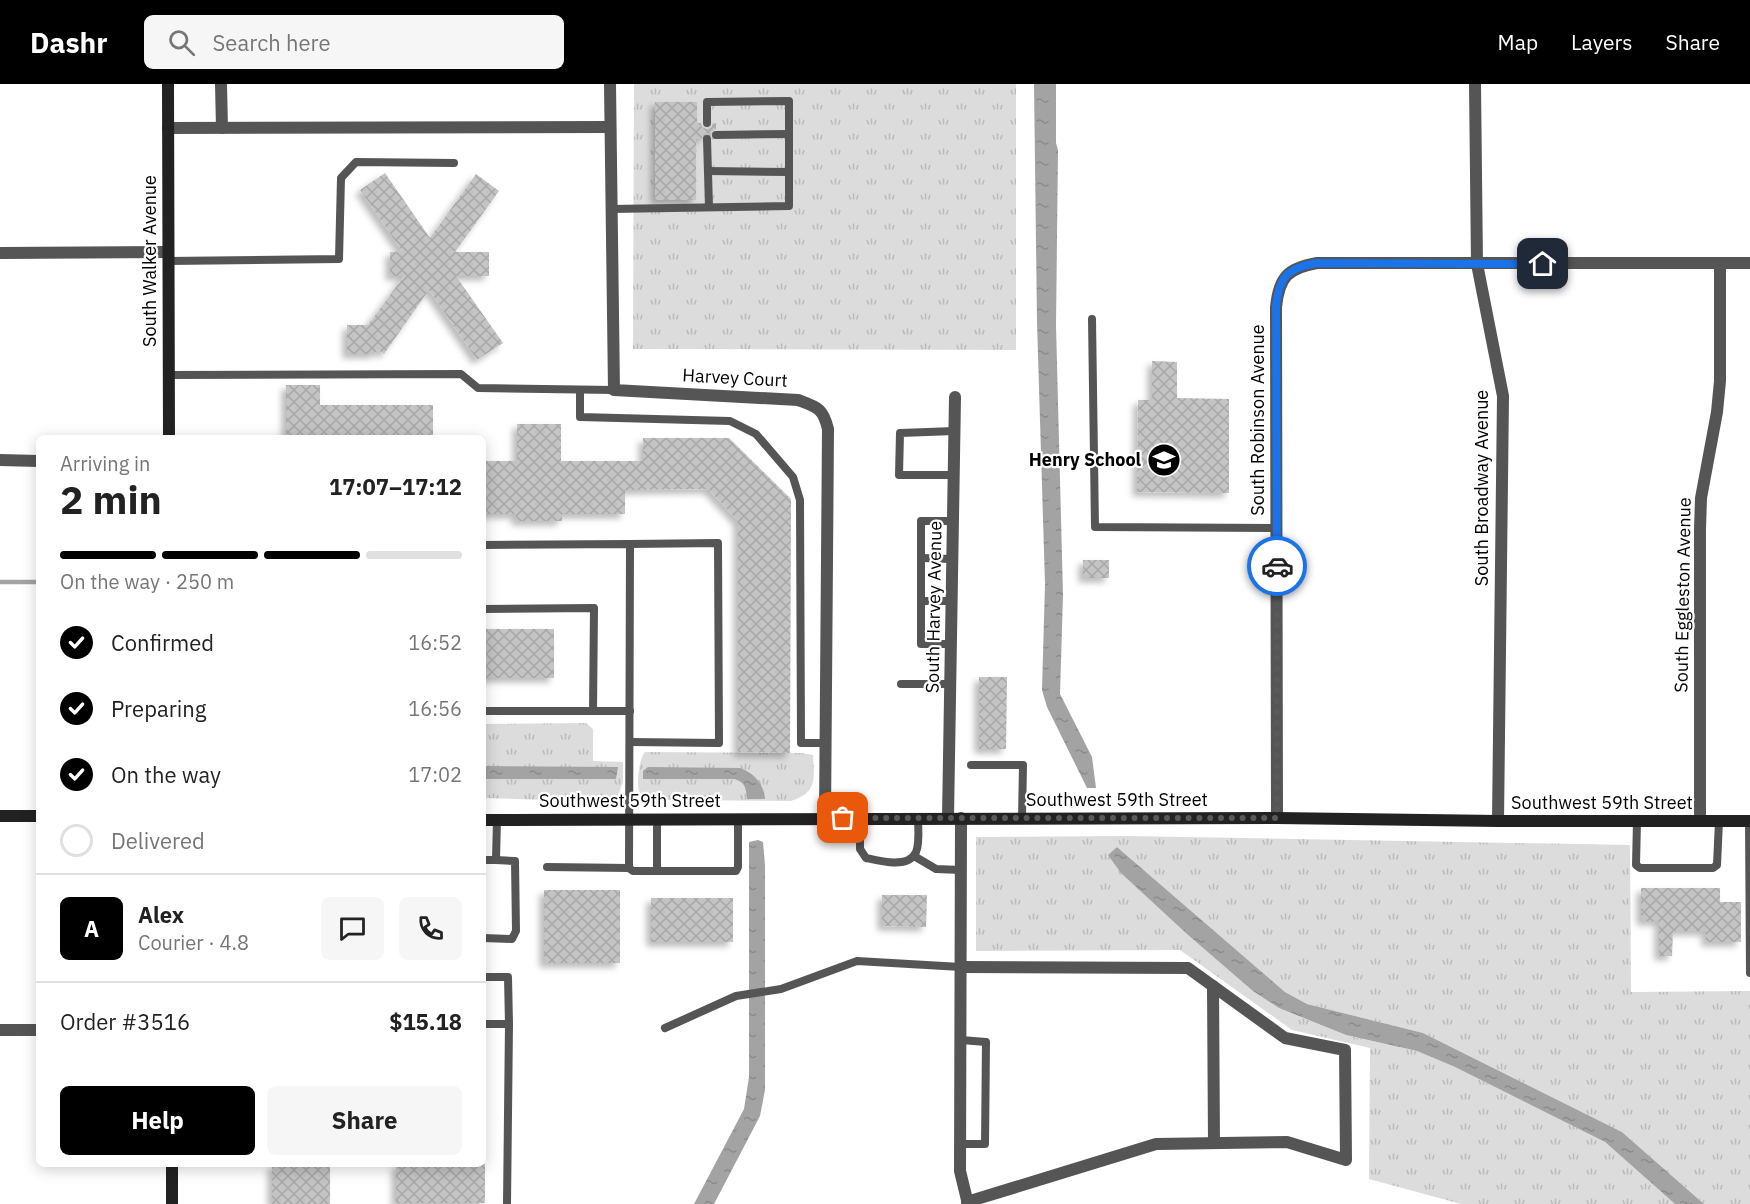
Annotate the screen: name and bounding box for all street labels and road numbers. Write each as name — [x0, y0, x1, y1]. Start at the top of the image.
street label: South Walker Avenue — [138, 175, 161, 347]
street label: South Robinson Avenue — [1246, 324, 1269, 516]
street label: Harvey Court — [682, 363, 788, 392]
street label: South Broadway Avenue — [1470, 390, 1493, 586]
street label: South Eggleston Avenue — [1669, 497, 1696, 693]
street label: South Harvey Avenue — [920, 520, 947, 693]
street label: Southwest 59th Street — [1026, 788, 1208, 811]
street label: Southwest 59th Street — [539, 789, 721, 812]
street label: Southwest 59th Street — [1511, 791, 1693, 814]

